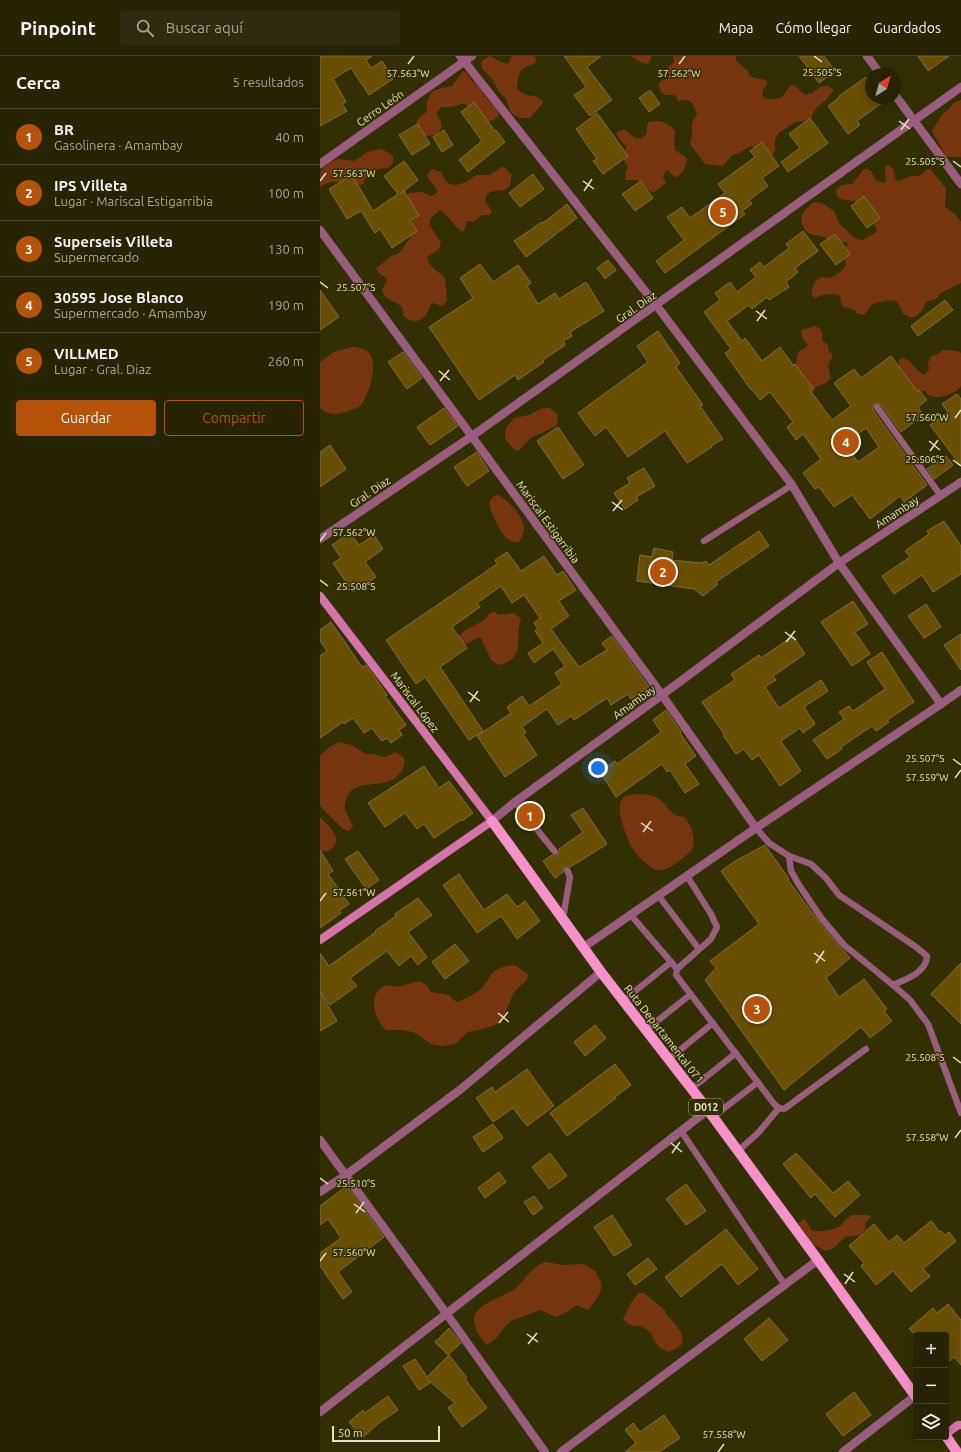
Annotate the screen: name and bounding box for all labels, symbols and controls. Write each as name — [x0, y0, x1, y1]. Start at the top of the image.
search box — [120, 10, 400, 46]
text: Pinpoint — [20, 17, 96, 39]
icon: search — [134, 17, 156, 39]
text: Buscar aquí — [166, 19, 243, 36]
text: Mapa — [719, 20, 754, 36]
text: Cómo llegar — [776, 20, 851, 36]
text: Guardados — [873, 20, 941, 36]
text: 25.505°S — [802, 67, 842, 78]
text: 57.563°W — [386, 68, 430, 79]
text: 57.562°W — [657, 68, 701, 79]
north arrow — [865, 68, 901, 104]
text: Cerca — [16, 73, 61, 92]
text: 5 resultados — [233, 75, 304, 89]
street label: Cerro León — [354, 87, 406, 129]
text: BR — [54, 121, 74, 138]
text: 1 — [25, 130, 33, 144]
text: 40 m — [275, 130, 304, 144]
text: Gasolinera · Amambay — [54, 138, 183, 152]
text: 25.505°S — [905, 156, 945, 167]
text: 57.563°W — [332, 168, 376, 179]
text: IPS Villeta — [54, 177, 127, 194]
text: 2 — [25, 186, 33, 200]
text: 100 m — [268, 186, 304, 200]
text: Lugar · Mariscal Estigarribia — [54, 194, 213, 208]
pin: 5 — [710, 197, 736, 227]
text: Superseis Villeta — [54, 233, 173, 250]
text: 3 — [25, 242, 33, 256]
text: 130 m — [268, 242, 304, 256]
text: Supermercado — [54, 250, 139, 264]
text: 25.507°S — [336, 282, 376, 293]
text: 30595 Jose Blanco — [54, 289, 184, 306]
street label: Gral. Diaz — [614, 289, 658, 325]
text: 4 — [25, 298, 33, 312]
text: 190 m — [268, 298, 304, 312]
text: Supermercado · Amambay — [54, 306, 206, 320]
text: VILLMED — [54, 345, 119, 362]
text: 5 — [25, 354, 33, 368]
text: 260 m — [268, 354, 304, 368]
text: Lugar · Gral. Diaz — [54, 362, 151, 376]
button: Guardar — [16, 400, 156, 436]
button: Compartir — [164, 400, 304, 436]
text: 57.560°W — [905, 412, 949, 423]
pin: 4 — [833, 427, 859, 457]
text: 25.506°S — [905, 454, 945, 465]
street label: Gral. Diaz — [347, 474, 393, 510]
street label: Mariscal Estigarribia — [514, 479, 582, 565]
street label: Amambay — [873, 493, 921, 530]
text: 57.562°W — [332, 527, 376, 538]
pin: 2 — [650, 557, 676, 587]
text: 25.508°S — [336, 581, 376, 592]
street label: Mariscal López — [388, 669, 442, 735]
street label: Amambay — [611, 682, 658, 721]
text: 25.507°S — [905, 753, 945, 764]
your location — [588, 758, 608, 778]
text: 57.559°W — [905, 772, 949, 783]
pin: 1 — [517, 801, 543, 831]
text: 57.561°W — [332, 887, 376, 898]
street label: Ruta Departamental 071 — [622, 982, 706, 1086]
pin: 3 — [744, 994, 770, 1024]
text: 25.508°S — [905, 1052, 945, 1063]
road number: D012 — [689, 1099, 723, 1115]
text: 57.558°W — [905, 1132, 949, 1143]
text: 25.510°S — [336, 1178, 376, 1189]
text: 57.560°W — [332, 1247, 376, 1258]
map controls — [913, 1332, 949, 1440]
button: + — [913, 1332, 949, 1368]
button: − — [913, 1368, 949, 1404]
button: layers — [913, 1404, 949, 1440]
scale bar — [332, 1424, 440, 1443]
text: 50 m — [338, 1427, 362, 1439]
text: 57.558°W — [702, 1429, 746, 1440]

